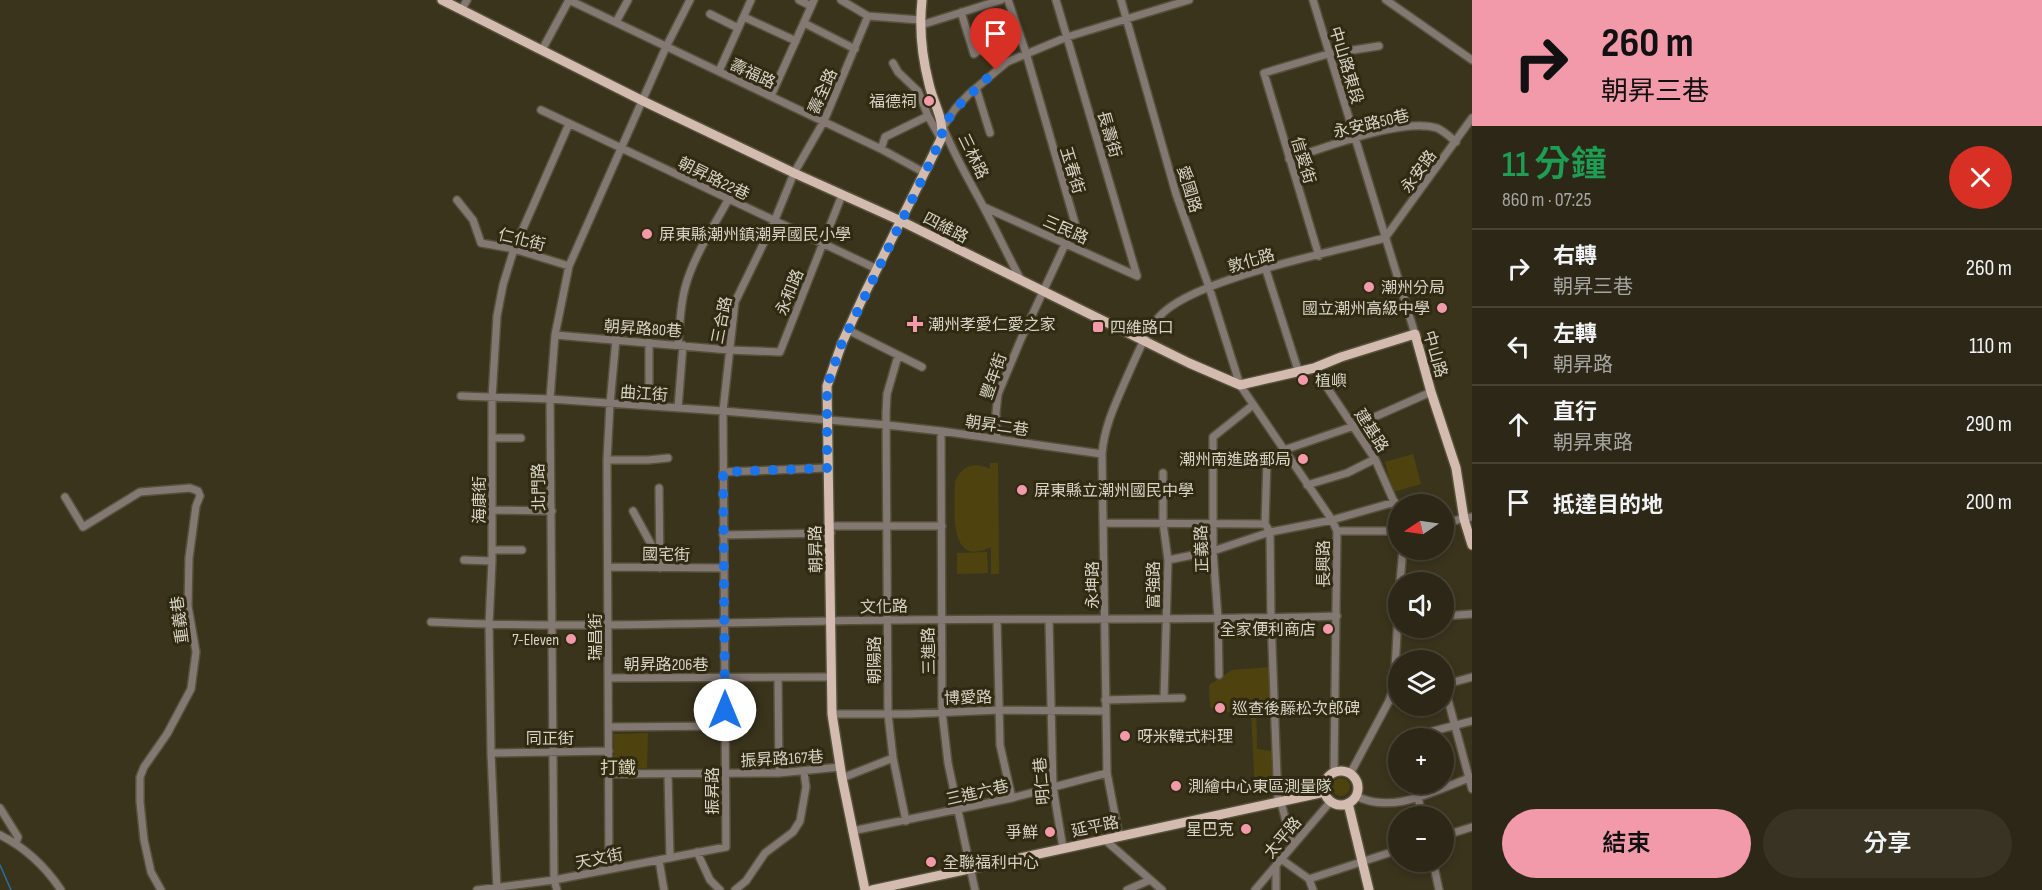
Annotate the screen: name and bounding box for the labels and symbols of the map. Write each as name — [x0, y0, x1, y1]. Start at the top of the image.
pin — [970, 8, 1021, 70]
street label: 中山路東段 — [1325, 24, 1366, 106]
street label: 壽福路 — [727, 56, 778, 93]
street label: 壽全路 — [805, 66, 842, 117]
place label: 福德祠 — [869, 93, 917, 112]
marker: 福德祠 — [922, 94, 936, 108]
street label: 永安路50巷 — [1331, 106, 1411, 142]
street label: 長壽街 — [1093, 109, 1124, 160]
street label: 三林路 — [954, 131, 992, 182]
street label: 信愛街 — [1286, 135, 1319, 186]
street label: 玉春街 — [1055, 145, 1088, 196]
street label: 永安路 — [1397, 147, 1441, 197]
street label: 朝昇路22巷 — [674, 154, 752, 205]
street label: 愛國路 — [1172, 164, 1205, 215]
street label: 四維路 — [920, 209, 971, 248]
street label: 三民路 — [1040, 212, 1091, 249]
street label: 仁化街 — [496, 225, 547, 255]
place label: 屏東縣潮州鎮潮昇國民小學 — [659, 226, 851, 245]
marker: 屏東縣潮州鎮潮昇國民小學 — [640, 227, 654, 241]
street label: 敦化路 — [1226, 246, 1277, 277]
street label: 永和路 — [773, 267, 808, 318]
place label: 潮州分局 — [1381, 279, 1445, 298]
marker: 潮州分局 — [1362, 280, 1376, 294]
street label: 三合路 — [709, 295, 736, 346]
place label: 國立潮州高級中學 — [1302, 300, 1430, 319]
marker: 國立潮州高級中學 — [1435, 301, 1449, 315]
marker: 潮州孝愛仁愛之家 — [906, 315, 924, 333]
place label: 潮州孝愛仁愛之家 — [928, 316, 1056, 335]
street label: 朝昇路80巷 — [603, 317, 683, 342]
place label: 四維路口 — [1110, 319, 1174, 338]
marker: 四維路口 — [1091, 320, 1105, 334]
street label: 中山路 — [1419, 329, 1450, 380]
street label: 豐年街 — [978, 351, 1011, 402]
place label: 植嶼 — [1315, 372, 1347, 391]
marker: 植嶼 — [1296, 373, 1310, 387]
street label: 曲江街 — [619, 383, 669, 406]
street label: 建基路 — [1350, 406, 1392, 456]
street label: 朝昇二巷 — [964, 413, 1030, 440]
place label: 潮州南進路郵局 — [1179, 451, 1291, 470]
marker: 潮州南進路郵局 — [1296, 452, 1310, 466]
street label: 北門路 — [530, 463, 549, 511]
street label: 海康街 — [471, 476, 490, 524]
place label: 屏東縣立潮州國民中學 — [1034, 482, 1194, 501]
marker: 屏東縣立潮州國民中學 — [1015, 483, 1029, 497]
north arrow — [1388, 494, 1454, 560]
street label: 朝昇路 — [807, 525, 826, 573]
street label: 正義路 — [1192, 525, 1213, 573]
street label: 長興路 — [1315, 540, 1334, 588]
street label: 國宅街 — [642, 546, 690, 565]
street label: 永坤路 — [1084, 561, 1103, 609]
street label: 富強路 — [1145, 561, 1164, 609]
street label: 重義巷 — [168, 595, 193, 645]
street label: 文化路 — [860, 598, 908, 617]
street label: 瑞昌街 — [587, 613, 606, 661]
place label: 全家便利商店 — [1220, 621, 1316, 640]
marker: 全家便利商店 — [1321, 622, 1335, 636]
street label: 三進路 — [920, 627, 939, 675]
place label: 7-Eleven — [512, 631, 559, 650]
marker: 7-Eleven — [564, 632, 578, 646]
street label: 朝陽路 — [866, 636, 885, 684]
street label: 朝昇路206巷 — [624, 656, 708, 675]
position arrow — [693, 678, 757, 742]
street label: 博愛路 — [944, 688, 992, 709]
place label: 巡查後藤松次郎碑 — [1232, 699, 1360, 719]
marker: 巡查後藤松次郎碑 — [1213, 701, 1227, 715]
place label: 呀米韓式料理 — [1137, 728, 1233, 747]
marker: 呀米韓式料理 — [1118, 729, 1132, 743]
street label: 同正街 — [526, 730, 574, 749]
street label: 振昇路167巷 — [740, 748, 824, 771]
street label: 明仁巷 — [1031, 756, 1054, 806]
district label: 打鐵 — [600, 758, 636, 779]
street label: 振昇路 — [704, 767, 723, 815]
street label: 三進六巷 — [944, 777, 1011, 810]
place label: 測繪中心東區測量隊 — [1188, 778, 1332, 797]
marker: 測繪中心東區測量隊 — [1169, 779, 1183, 793]
street label: 延平路 — [1070, 813, 1121, 842]
street label: 太平路 — [1260, 813, 1306, 862]
place label: 星巴克 — [1186, 821, 1234, 840]
marker: 星巴克 — [1239, 822, 1253, 836]
place label: 爭鮮 — [1006, 824, 1038, 843]
marker: 爭鮮 — [1043, 825, 1057, 839]
street label: 天文街 — [574, 846, 625, 873]
place label: 全聯福利中心 — [943, 854, 1039, 873]
marker: 全聯福利中心 — [924, 855, 938, 869]

